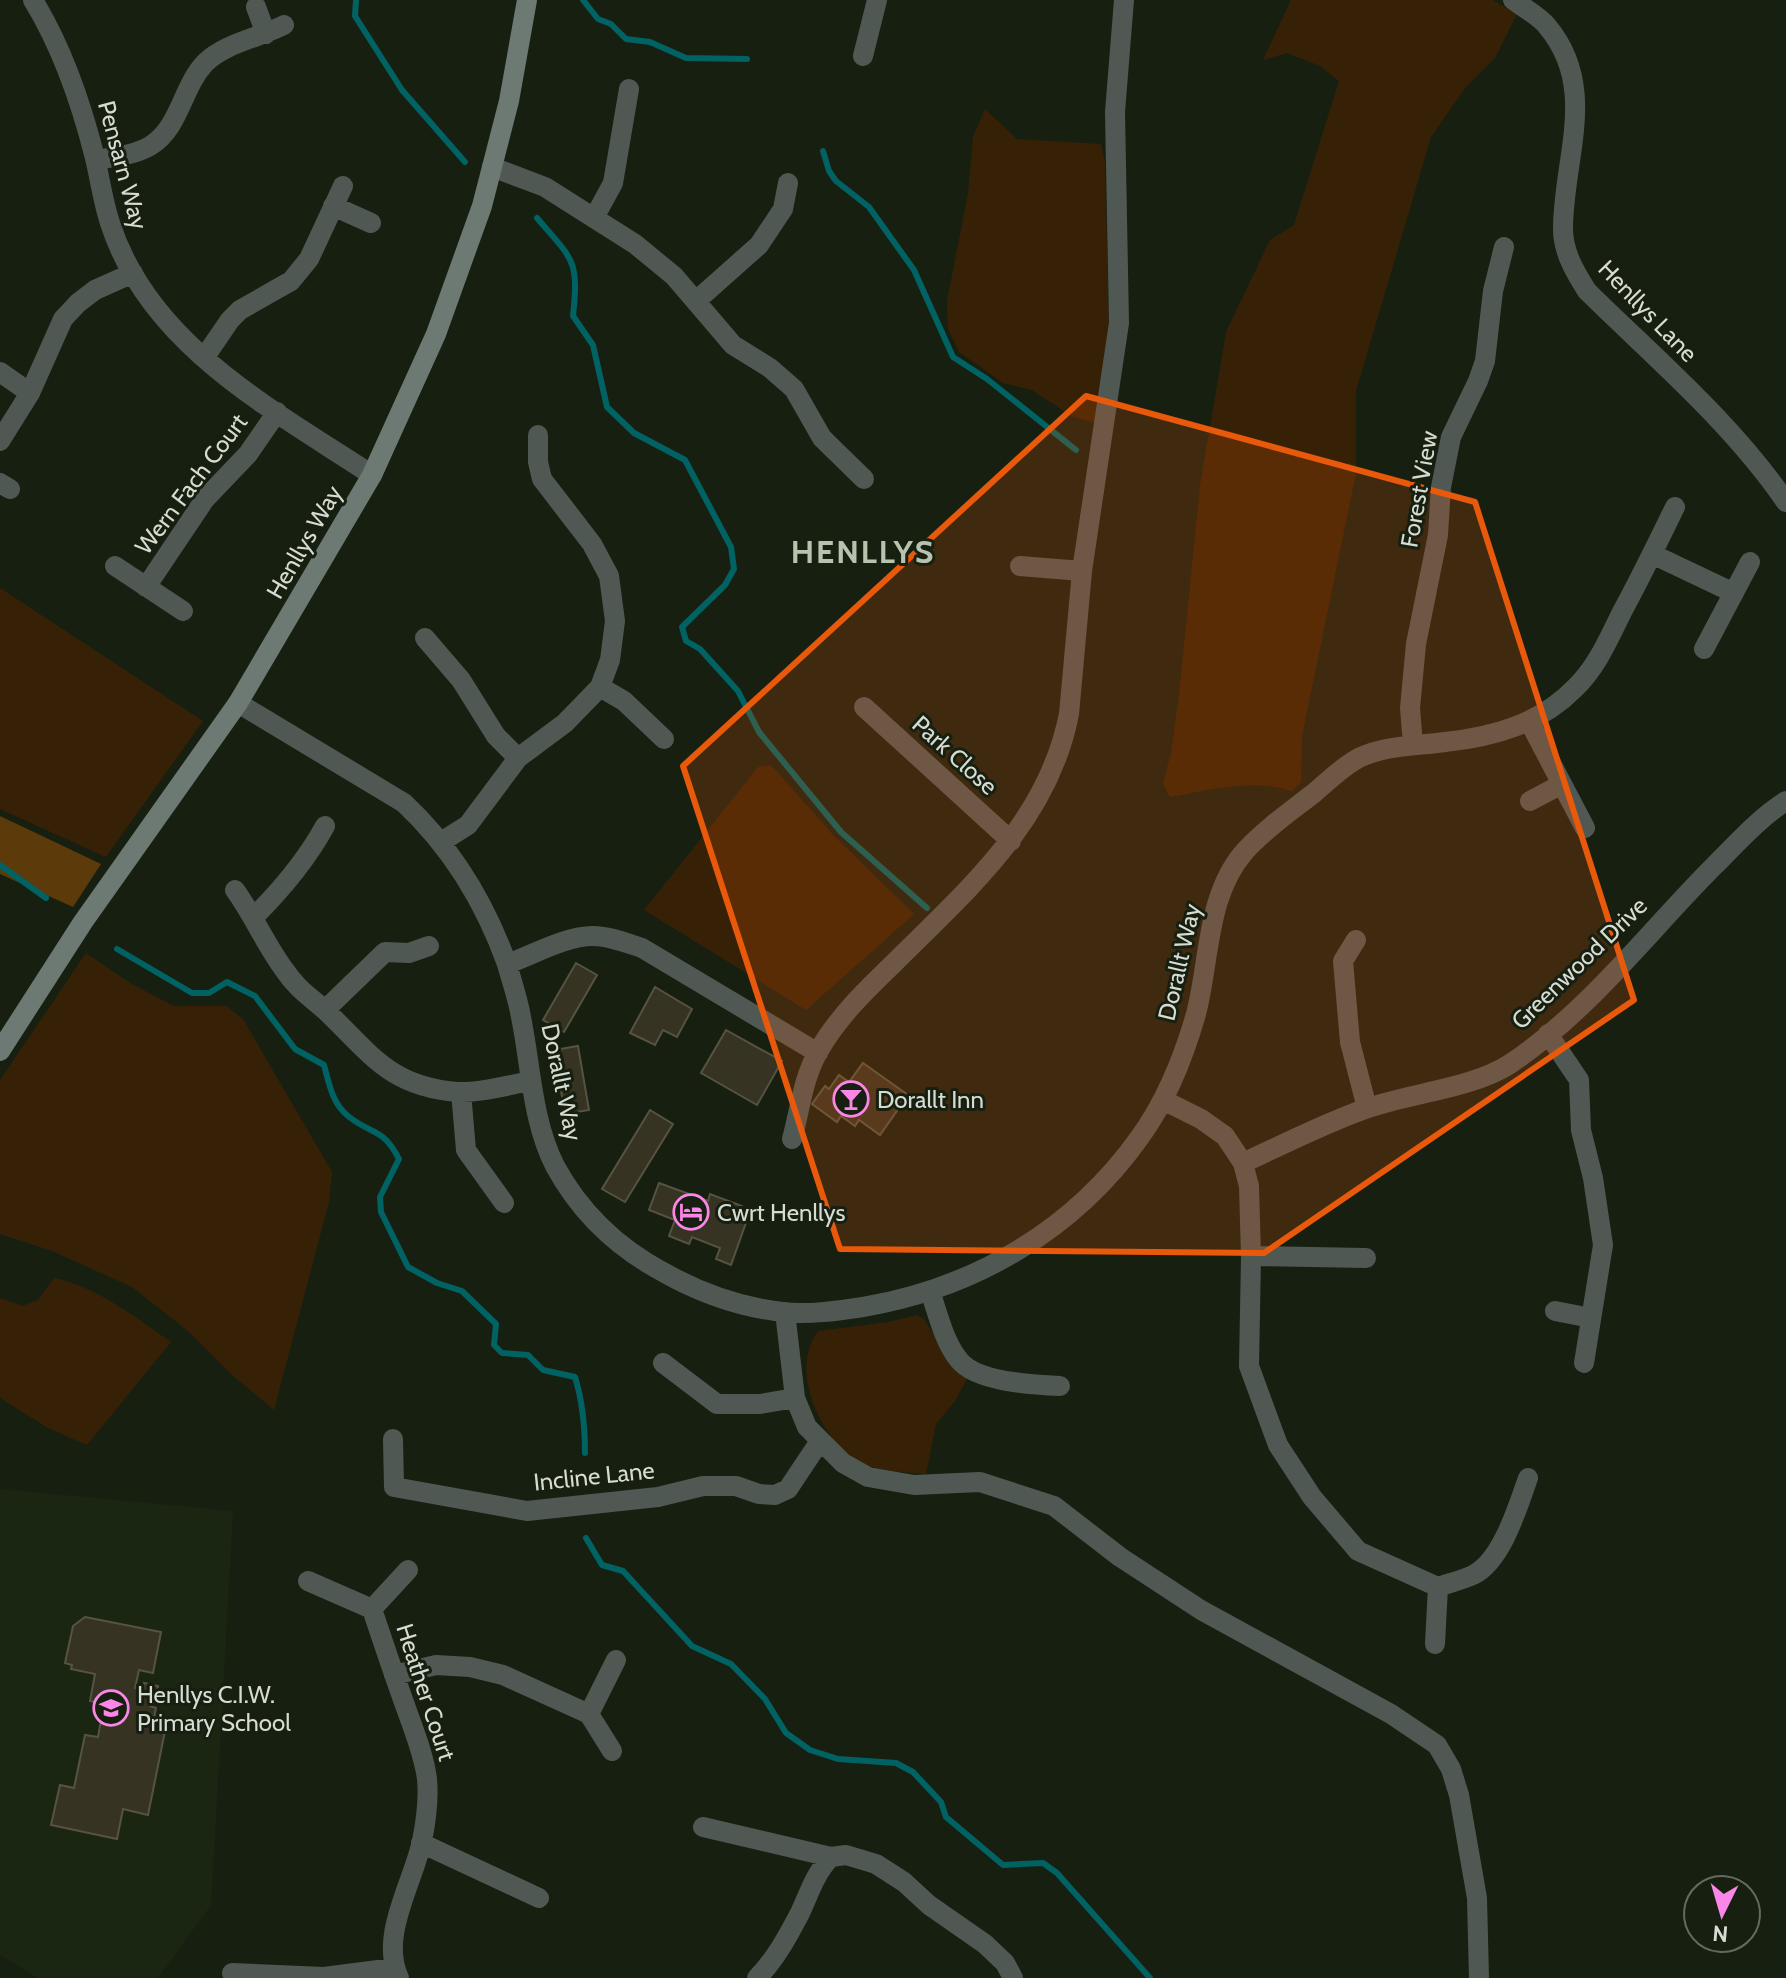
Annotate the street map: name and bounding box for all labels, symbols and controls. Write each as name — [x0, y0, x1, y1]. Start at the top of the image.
street label: Pensarn Way — [92, 98, 154, 232]
street label: Henllys Lane — [1592, 254, 1704, 368]
street label: Wern Fach Court — [129, 408, 253, 560]
street label: Forest View — [1394, 428, 1444, 550]
street label: Henllys Way — [260, 480, 348, 604]
district label: HENLLYS — [791, 532, 935, 571]
street label: Park Close — [907, 709, 1003, 801]
street label: Greenwood Drive — [1505, 891, 1653, 1035]
street label: Dorallt Way — [1151, 901, 1207, 1023]
street label: Dorallt Way — [535, 1021, 589, 1143]
bar icon: Dorallt Inn — [832, 1080, 870, 1118]
place label: Dorallt Inn — [877, 1085, 984, 1114]
hotel icon: Cwrt Henllys — [672, 1193, 710, 1231]
place label: Cwrt Henllys — [717, 1198, 846, 1227]
street label: Incline Lane — [532, 1455, 656, 1497]
street label: Heather Court — [390, 1620, 462, 1764]
place label: Henllys C.I.W. Primary School — [137, 1680, 291, 1737]
school or university icon: Henllys C.I.W. Primary School — [92, 1689, 130, 1727]
north arrow — [1682, 1874, 1762, 1954]
text: N — [1711, 1919, 1729, 1948]

